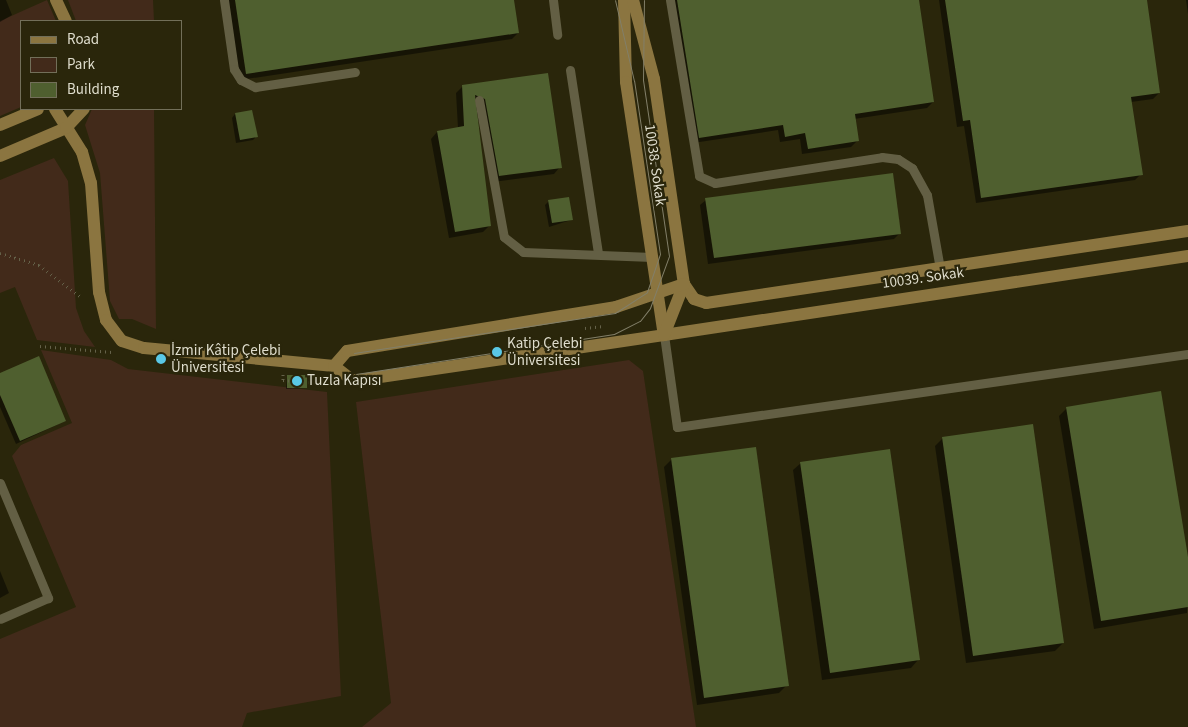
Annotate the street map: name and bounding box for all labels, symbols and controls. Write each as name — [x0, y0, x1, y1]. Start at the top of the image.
legend — [20, 20, 182, 110]
text: Road — [67, 29, 99, 50]
text: Park — [67, 54, 95, 75]
text: Building — [67, 79, 119, 100]
street label: 10038. Sokak — [640, 123, 670, 207]
street label: 10039. Sokak — [881, 263, 965, 293]
place label: Katip Çelebi Üniversitesi — [507, 334, 582, 369]
place label: İzmir Kâtip Çelebi Üniversitesi — [171, 341, 281, 376]
marker: Katip Çelebi Üniversitesi — [491, 346, 503, 358]
marker: İzmir Kâtip Çelebi Üniversitesi — [155, 353, 167, 365]
place label: Tuzla Kapısı — [307, 372, 382, 390]
marker: Tuzla Kapısı — [291, 375, 303, 387]

